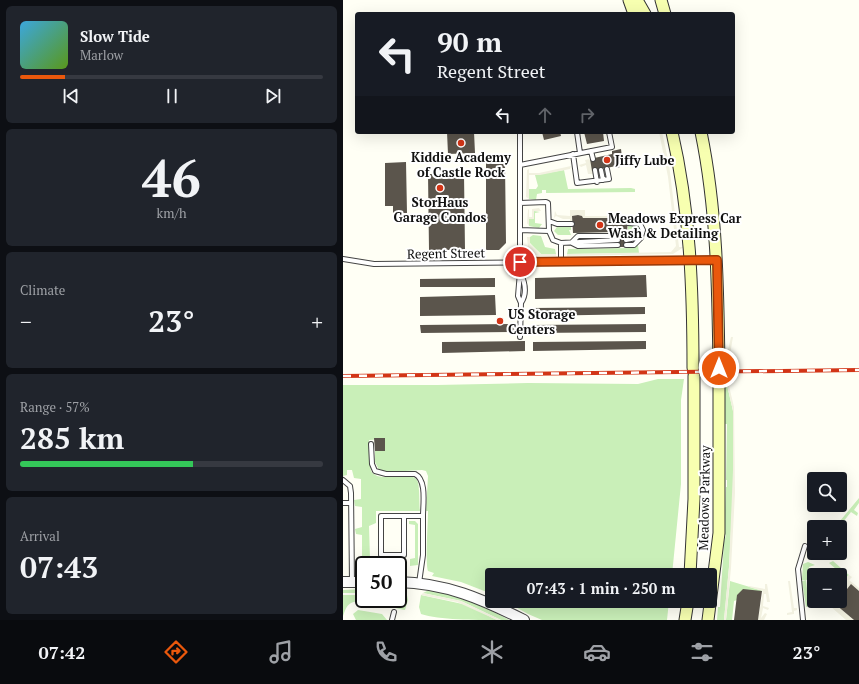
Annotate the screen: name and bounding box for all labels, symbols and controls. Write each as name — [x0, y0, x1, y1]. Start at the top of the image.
text: 90 m — [437, 23, 502, 60]
text: Slow Tide — [80, 26, 150, 46]
icon: left — [371, 28, 423, 80]
text: Marlow — [80, 46, 123, 64]
text: Regent Street — [437, 59, 545, 83]
icon: previous — [60, 85, 82, 107]
icon: pause — [161, 85, 183, 107]
icon: next — [262, 85, 284, 107]
icon: left — [492, 104, 514, 126]
icon: ahead — [534, 104, 556, 126]
icon: right — [576, 104, 598, 126]
marker: Kiddie Academy of Castle Rock — [456, 138, 466, 148]
text: 46 — [142, 143, 201, 212]
place label: Kiddie Academy of Castle Rock — [411, 148, 512, 181]
place label: Jiffy Lube — [615, 151, 674, 169]
marker: Jiffy Lube — [602, 155, 612, 165]
marker: StorHaus Garage Condos — [435, 183, 445, 193]
place label: StorHaus Garage Condos — [394, 193, 487, 226]
text: km/h — [156, 204, 187, 222]
place label: Meadows Express Car Wash & Detailing — [608, 209, 742, 242]
marker: Meadows Express Car Wash & Detailing — [595, 220, 605, 230]
street label: Regent Street — [407, 243, 485, 263]
pin — [503, 245, 537, 279]
icon: arrive — [509, 251, 531, 273]
text: Climate — [20, 281, 65, 299]
text: 23° — [148, 301, 195, 341]
place label: US Storage Centers — [508, 305, 575, 338]
text: − — [20, 307, 32, 336]
text: + — [311, 307, 323, 336]
marker: US Storage Centers — [495, 316, 505, 326]
position arrow — [698, 347, 740, 389]
text: Range · 57% — [20, 398, 90, 416]
text: 285 km — [20, 418, 124, 458]
street label: Meadows Parkway — [694, 445, 714, 551]
map controls — [807, 472, 847, 608]
button: search — [807, 472, 847, 512]
button: + — [807, 520, 847, 560]
text: Arrival — [20, 527, 60, 545]
text: 07:43 — [20, 547, 98, 587]
speed limit sign: 50 — [355, 556, 407, 608]
button: − — [807, 568, 847, 608]
text: 07:43 · 1 min · 250 m — [527, 578, 675, 598]
icon: directions — [162, 638, 190, 666]
icon: music — [267, 638, 295, 666]
icon: phone — [372, 638, 400, 666]
icon: climate — [478, 638, 506, 666]
icon: car — [583, 638, 611, 666]
icon: filters — [688, 638, 716, 666]
text: 07:42 — [39, 640, 85, 664]
text: 23° — [793, 640, 820, 664]

